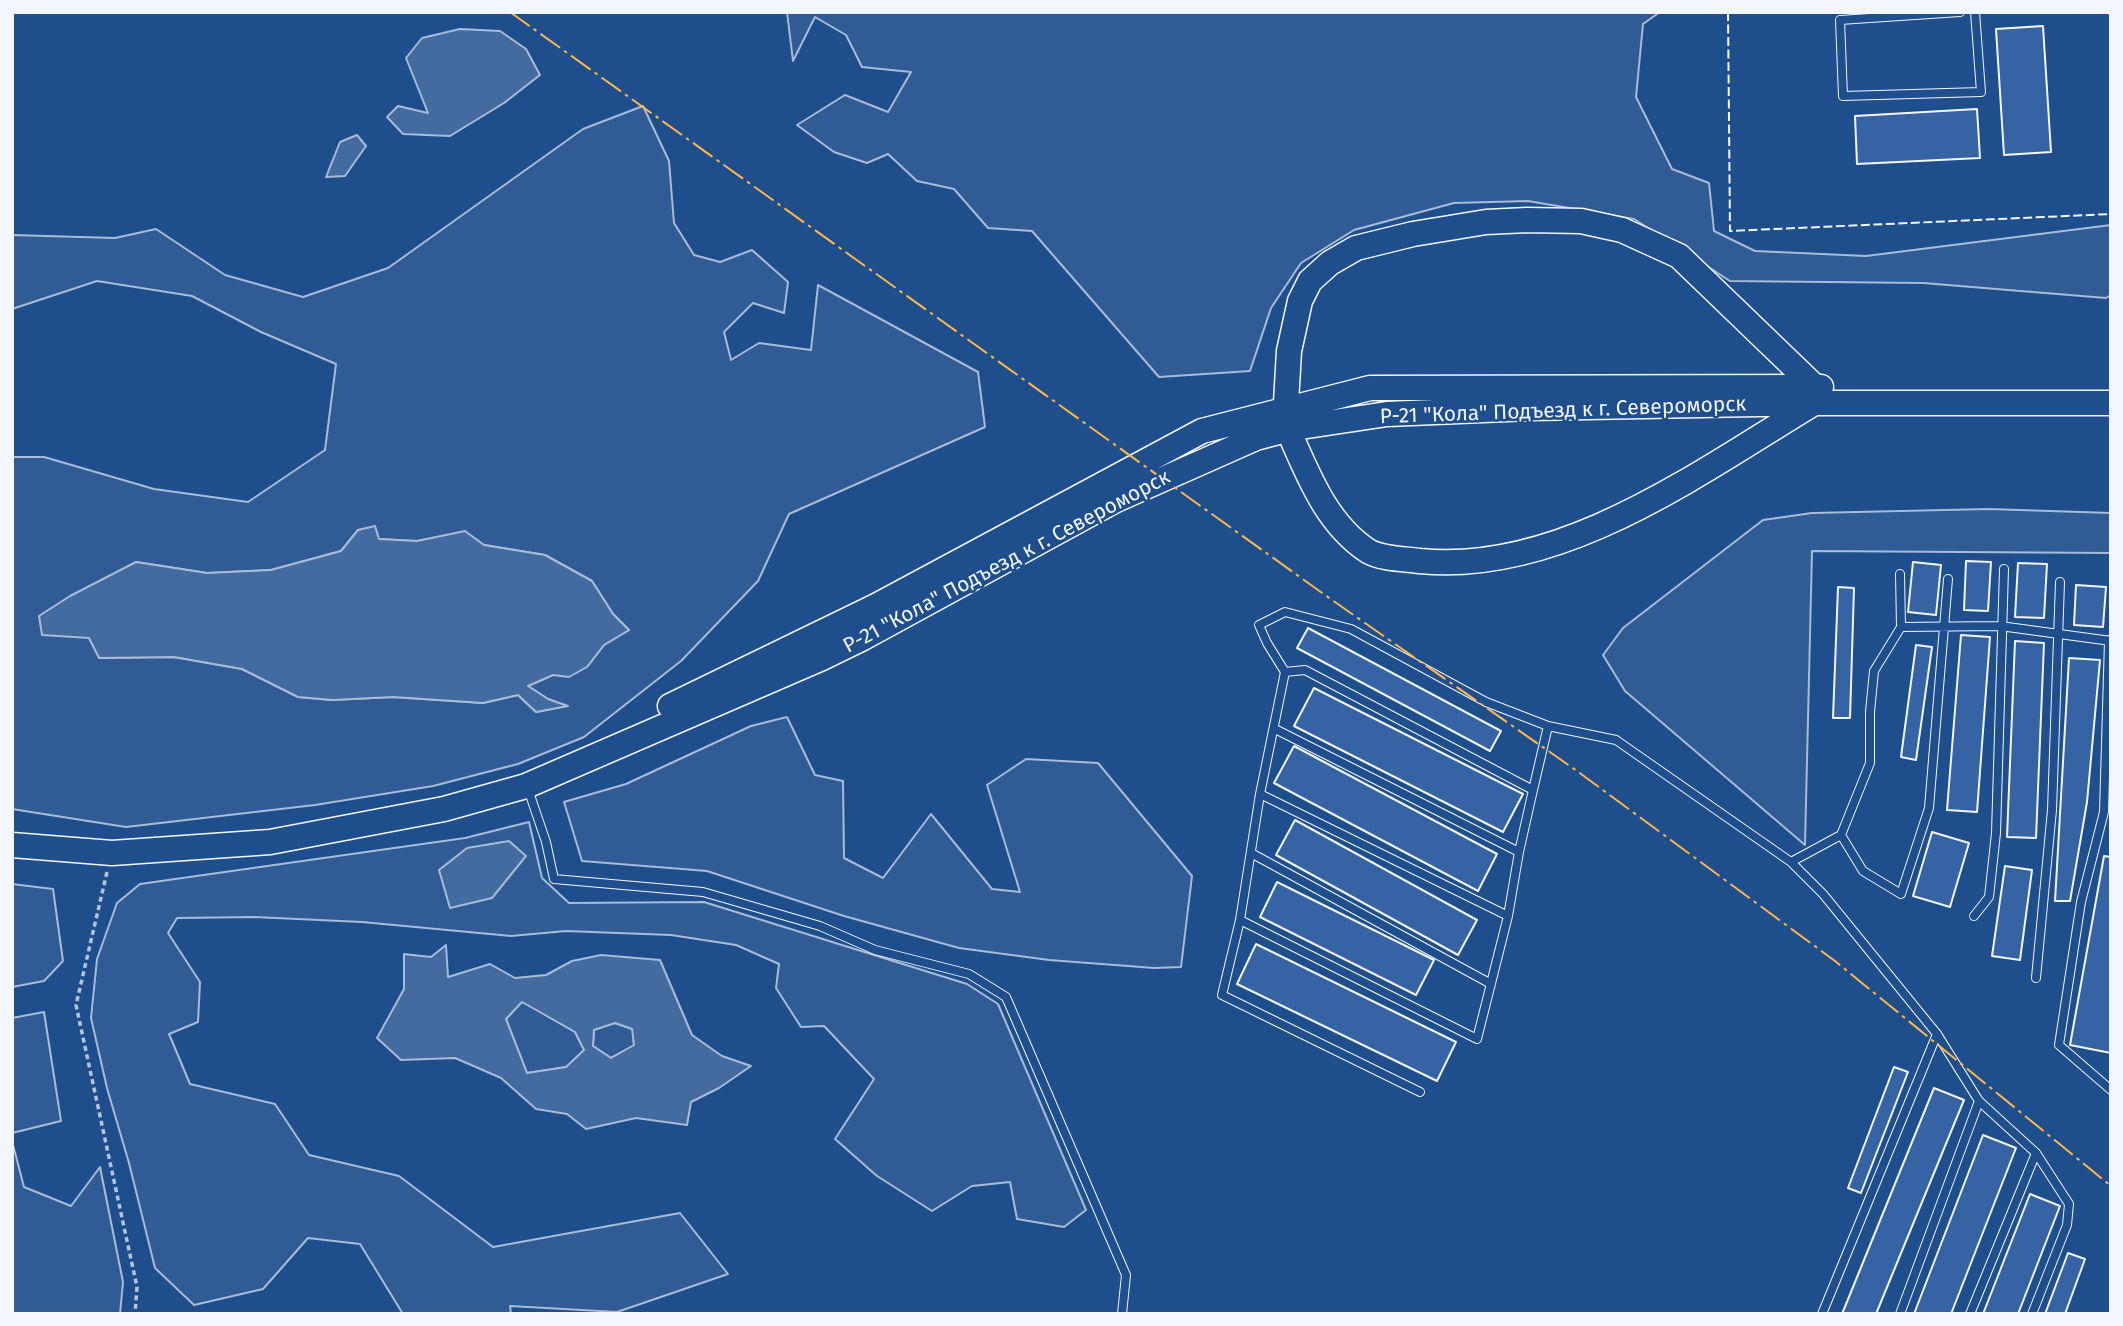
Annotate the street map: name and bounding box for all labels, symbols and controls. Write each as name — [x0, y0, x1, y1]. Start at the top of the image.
street label: Р-21 "Кола" Подъезд к г. Североморск — [1379, 392, 1747, 430]
street label: Р-21 "Кола" Подъезд к г. Североморск — [839, 465, 1175, 659]

